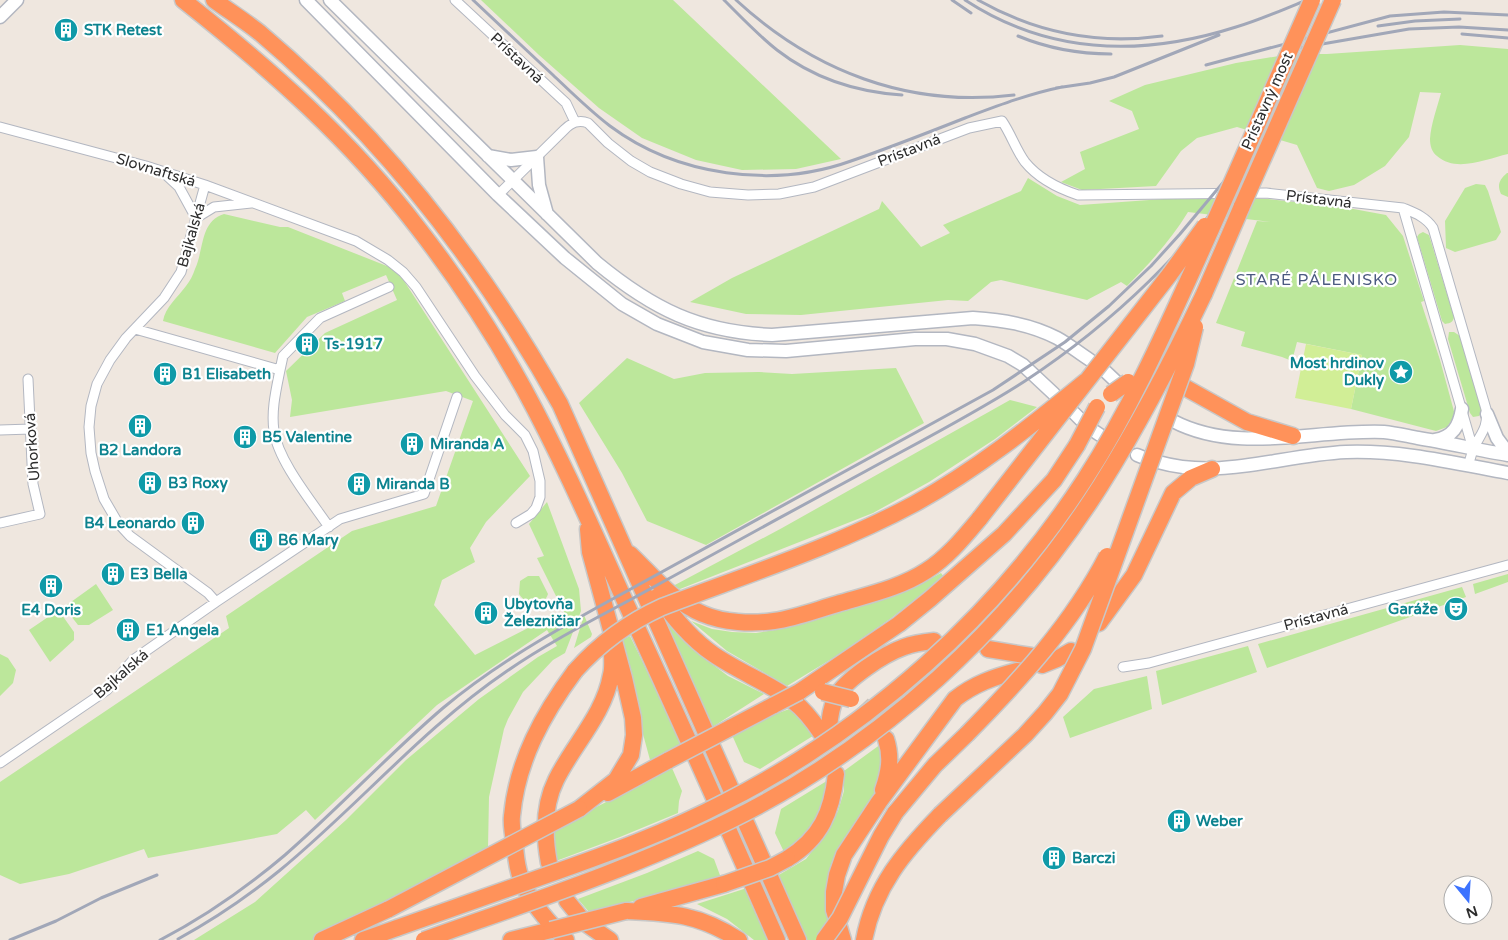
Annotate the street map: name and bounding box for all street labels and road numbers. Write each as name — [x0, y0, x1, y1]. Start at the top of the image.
street label: Prístavná — [487, 29, 547, 87]
street label: Prístavný most — [1237, 49, 1297, 153]
street label: Prístavná — [875, 130, 943, 170]
street label: Slovnaftská — [114, 149, 198, 191]
street label: Prístavná — [1285, 186, 1353, 212]
street label: Bajkalská — [173, 201, 209, 269]
street label: Uhorková — [21, 412, 43, 482]
street label: Prístavná — [1282, 600, 1350, 634]
street label: Bajkalská — [90, 645, 152, 703]

